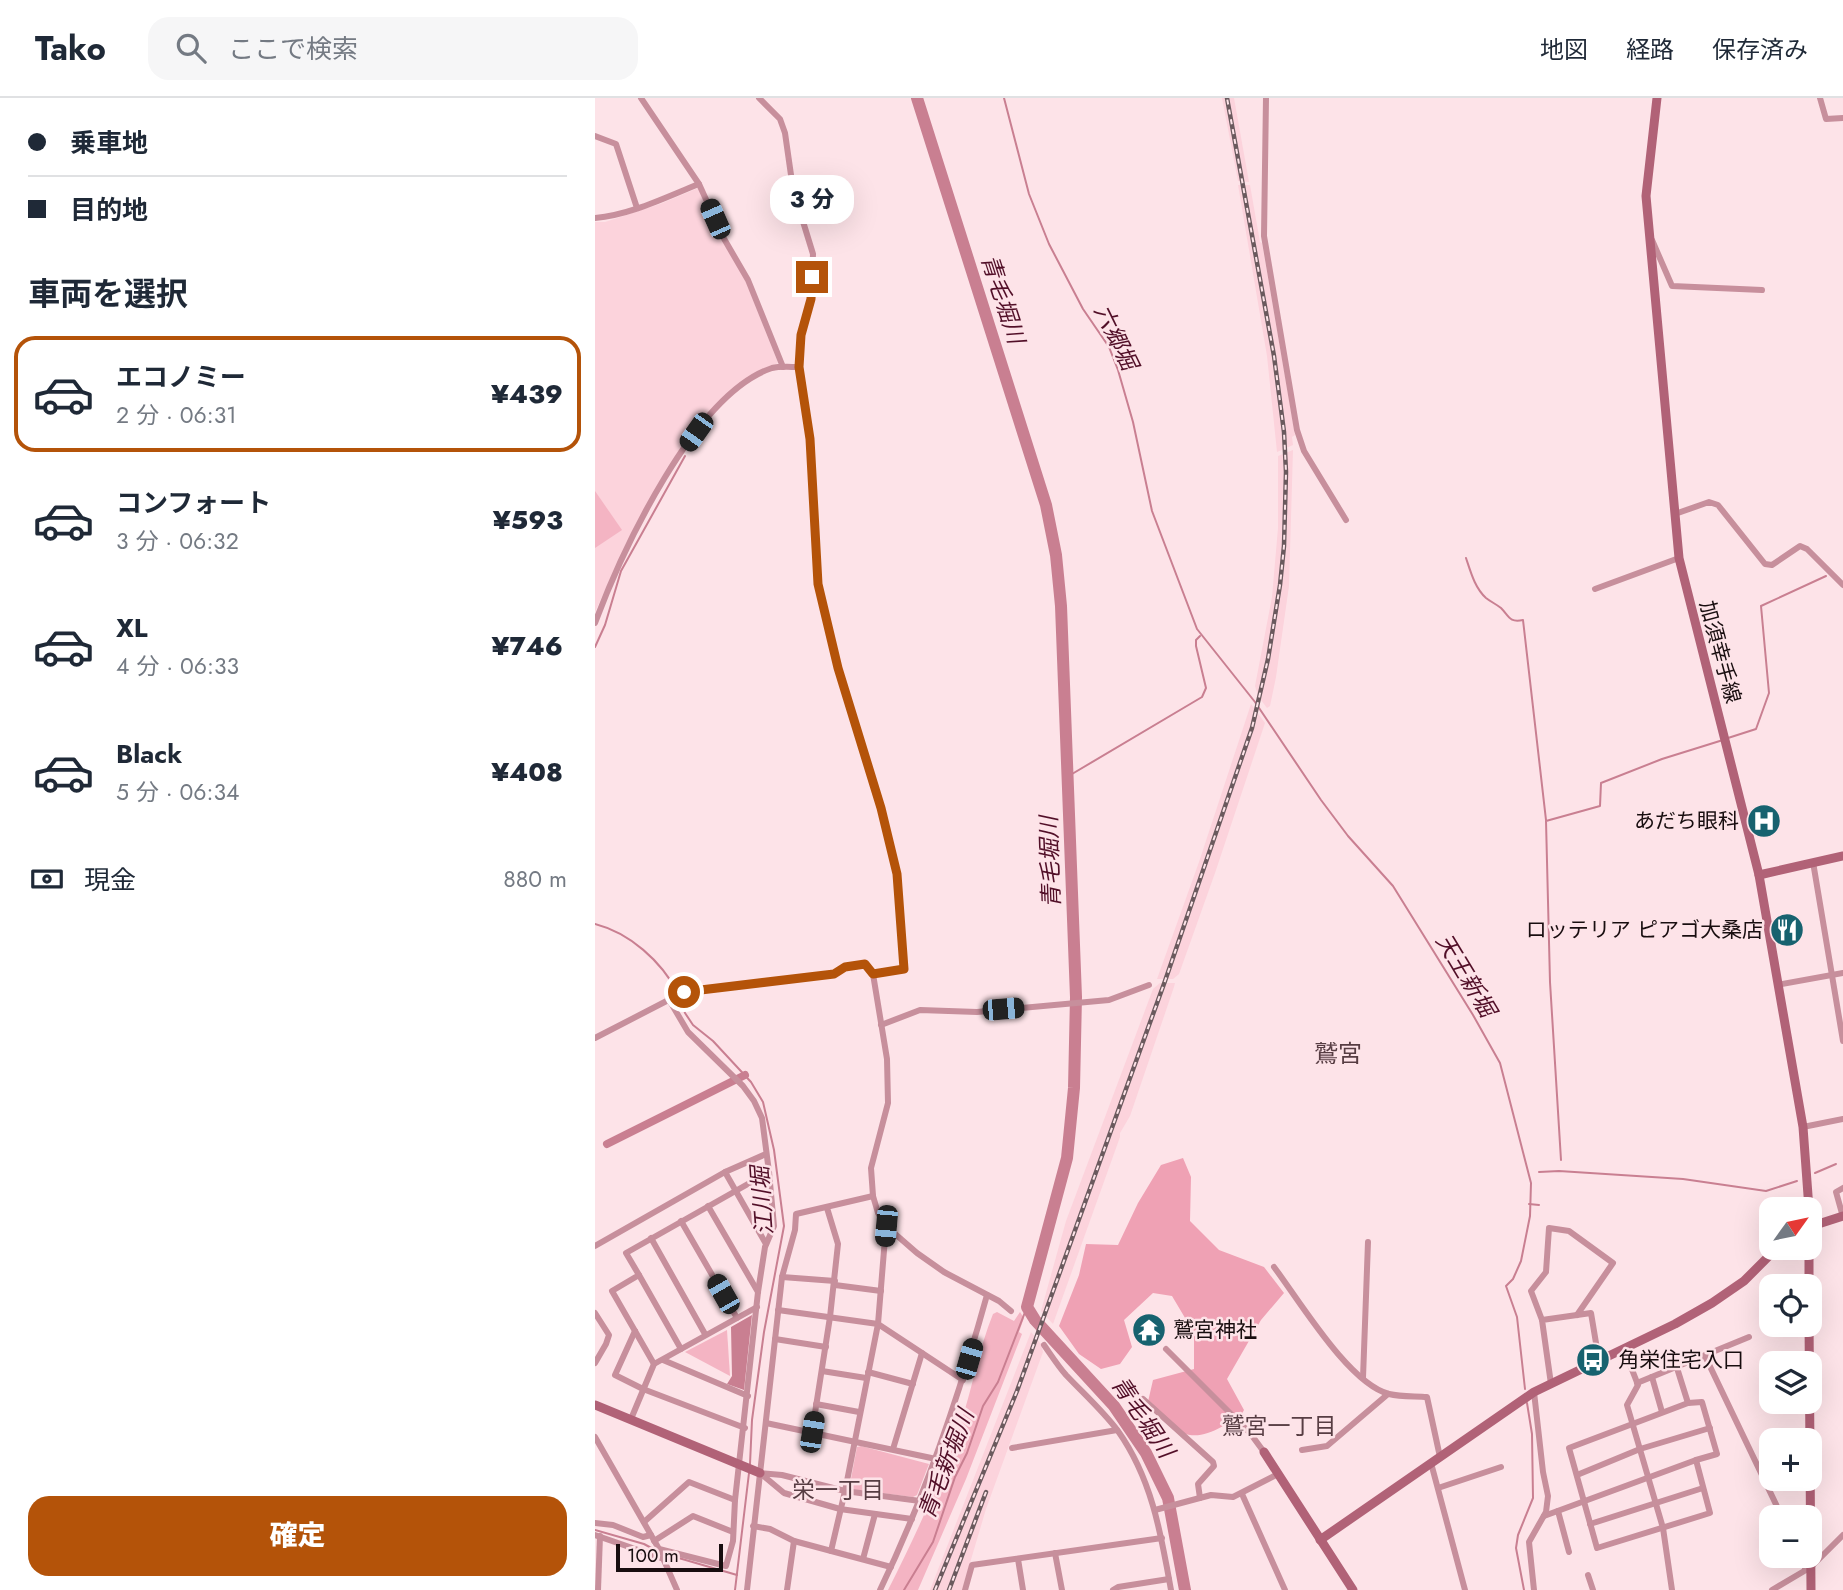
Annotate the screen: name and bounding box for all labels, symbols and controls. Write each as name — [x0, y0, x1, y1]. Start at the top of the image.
search box — [148, 17, 638, 80]
text: Tako — [35, 25, 106, 72]
icon: search — [172, 29, 210, 67]
text: ここで検索 — [228, 30, 358, 68]
text: 地図 — [1540, 32, 1588, 67]
text: 経路 — [1626, 32, 1674, 67]
text: 保存済み — [1712, 32, 1808, 67]
text: 乗車地 — [70, 124, 148, 162]
callout: 3 分 — [770, 176, 854, 225]
text: 3 分 — [790, 182, 834, 216]
text: 目的地 — [70, 191, 148, 229]
car — [697, 196, 734, 242]
water label: 青毛堀川 — [973, 250, 1034, 351]
route end — [796, 261, 828, 293]
text: 車両を選択 — [28, 271, 188, 317]
water label: 六郷堀 — [1086, 299, 1148, 378]
text: エコノミー — [116, 358, 246, 396]
icon: car — [32, 363, 95, 426]
text: ¥439 — [491, 375, 563, 413]
text: 2 分 · 06:31 — [116, 398, 237, 432]
car — [676, 409, 717, 455]
text: コンフォート — [116, 484, 271, 522]
icon: car — [32, 489, 95, 552]
text: ¥593 — [493, 501, 563, 539]
text: 3 分 · 06:32 — [116, 524, 239, 558]
street label: 加須幸手線 — [1692, 597, 1748, 707]
text: XL — [116, 609, 148, 647]
icon: car — [32, 615, 95, 678]
text: ¥746 — [491, 627, 563, 665]
text: 4 分 · 06:33 — [116, 649, 239, 683]
text: Black — [116, 735, 182, 773]
icon: car — [32, 741, 95, 804]
text: ¥408 — [491, 753, 563, 791]
text: 5 分 · 06:34 — [116, 775, 240, 809]
hospital icon: あだち眼科 — [1745, 802, 1783, 840]
place label: あだち眼科 — [1634, 806, 1739, 836]
water label: 青毛堀川 — [1031, 812, 1069, 909]
icon: cash — [28, 860, 66, 898]
text: 現金 — [84, 861, 136, 899]
text: 880 m — [503, 862, 567, 896]
restaurant icon: ロッテリア ピアゴ大桑店 — [1768, 911, 1806, 949]
place label: ロッテリア ピアゴ大桑店 — [1526, 915, 1763, 945]
water label: 天王新堀 — [1428, 927, 1506, 1026]
route start — [668, 976, 700, 1008]
car — [982, 997, 1025, 1021]
district label: 鷲宮 — [1314, 1036, 1362, 1071]
water label: 江川堀 — [742, 1162, 781, 1237]
north arrow — [1759, 1197, 1822, 1260]
map controls — [1759, 1197, 1822, 1568]
car — [874, 1204, 899, 1248]
car — [704, 1271, 743, 1317]
button: locate — [1759, 1274, 1822, 1337]
temple icon: 鷲宮神社 — [1130, 1311, 1168, 1349]
place label: 鷲宮神社 — [1173, 1315, 1257, 1345]
car — [954, 1336, 985, 1382]
bus stop icon: 角栄住宅入口 — [1574, 1341, 1612, 1379]
place label: 角栄住宅入口 — [1618, 1345, 1744, 1375]
button: layers — [1759, 1351, 1822, 1414]
water label: 青毛堀川 — [1103, 1369, 1184, 1467]
water label: 青毛新堀川 — [910, 1401, 984, 1524]
district label: 鷲宮一丁目 — [1222, 1409, 1337, 1443]
car — [799, 1410, 826, 1454]
button: + — [1759, 1428, 1822, 1491]
district label: 栄一丁目 — [792, 1473, 884, 1507]
button: 確定 — [28, 1496, 567, 1576]
button: − — [1759, 1505, 1822, 1568]
scale bar — [616, 1541, 723, 1573]
text: 100 m — [627, 1542, 679, 1569]

